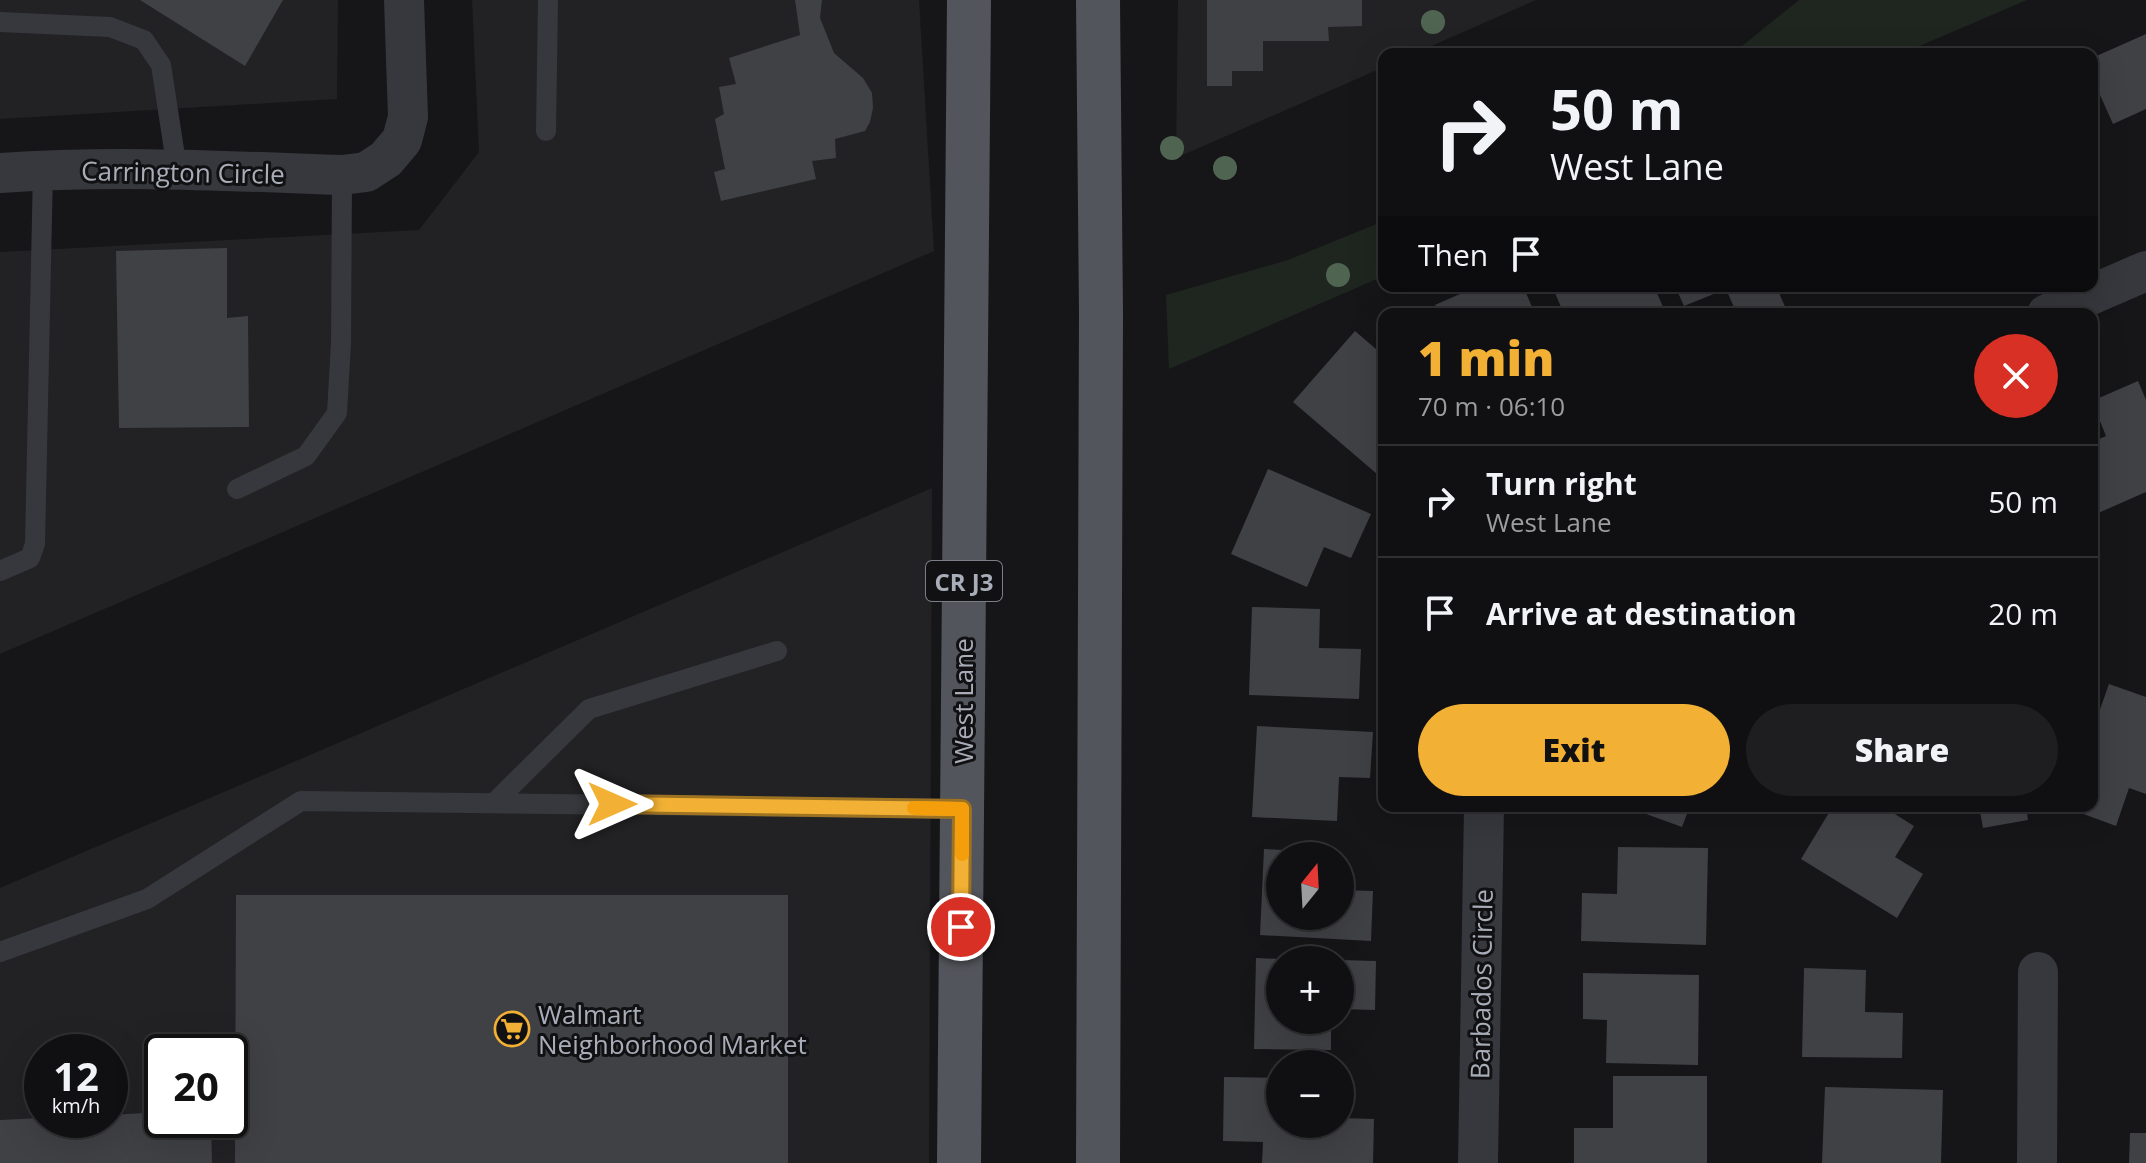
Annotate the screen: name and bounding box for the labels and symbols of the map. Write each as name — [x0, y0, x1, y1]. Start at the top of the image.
street label: Carrington Circle — [81, 152, 285, 192]
road number: CR J3 — [926, 561, 1002, 601]
street label: West Lane — [945, 638, 981, 764]
position arrow — [570, 762, 654, 846]
north arrow — [1266, 842, 1354, 930]
street label: Barbados Circle — [1461, 889, 1501, 1079]
pin — [927, 893, 995, 961]
place label: Walmart Neighborhood Market — [538, 996, 807, 1062]
supermarket icon: Walmart Neighborhood Market — [493, 1010, 531, 1048]
speed limit sign: 20 — [144, 1034, 248, 1138]

